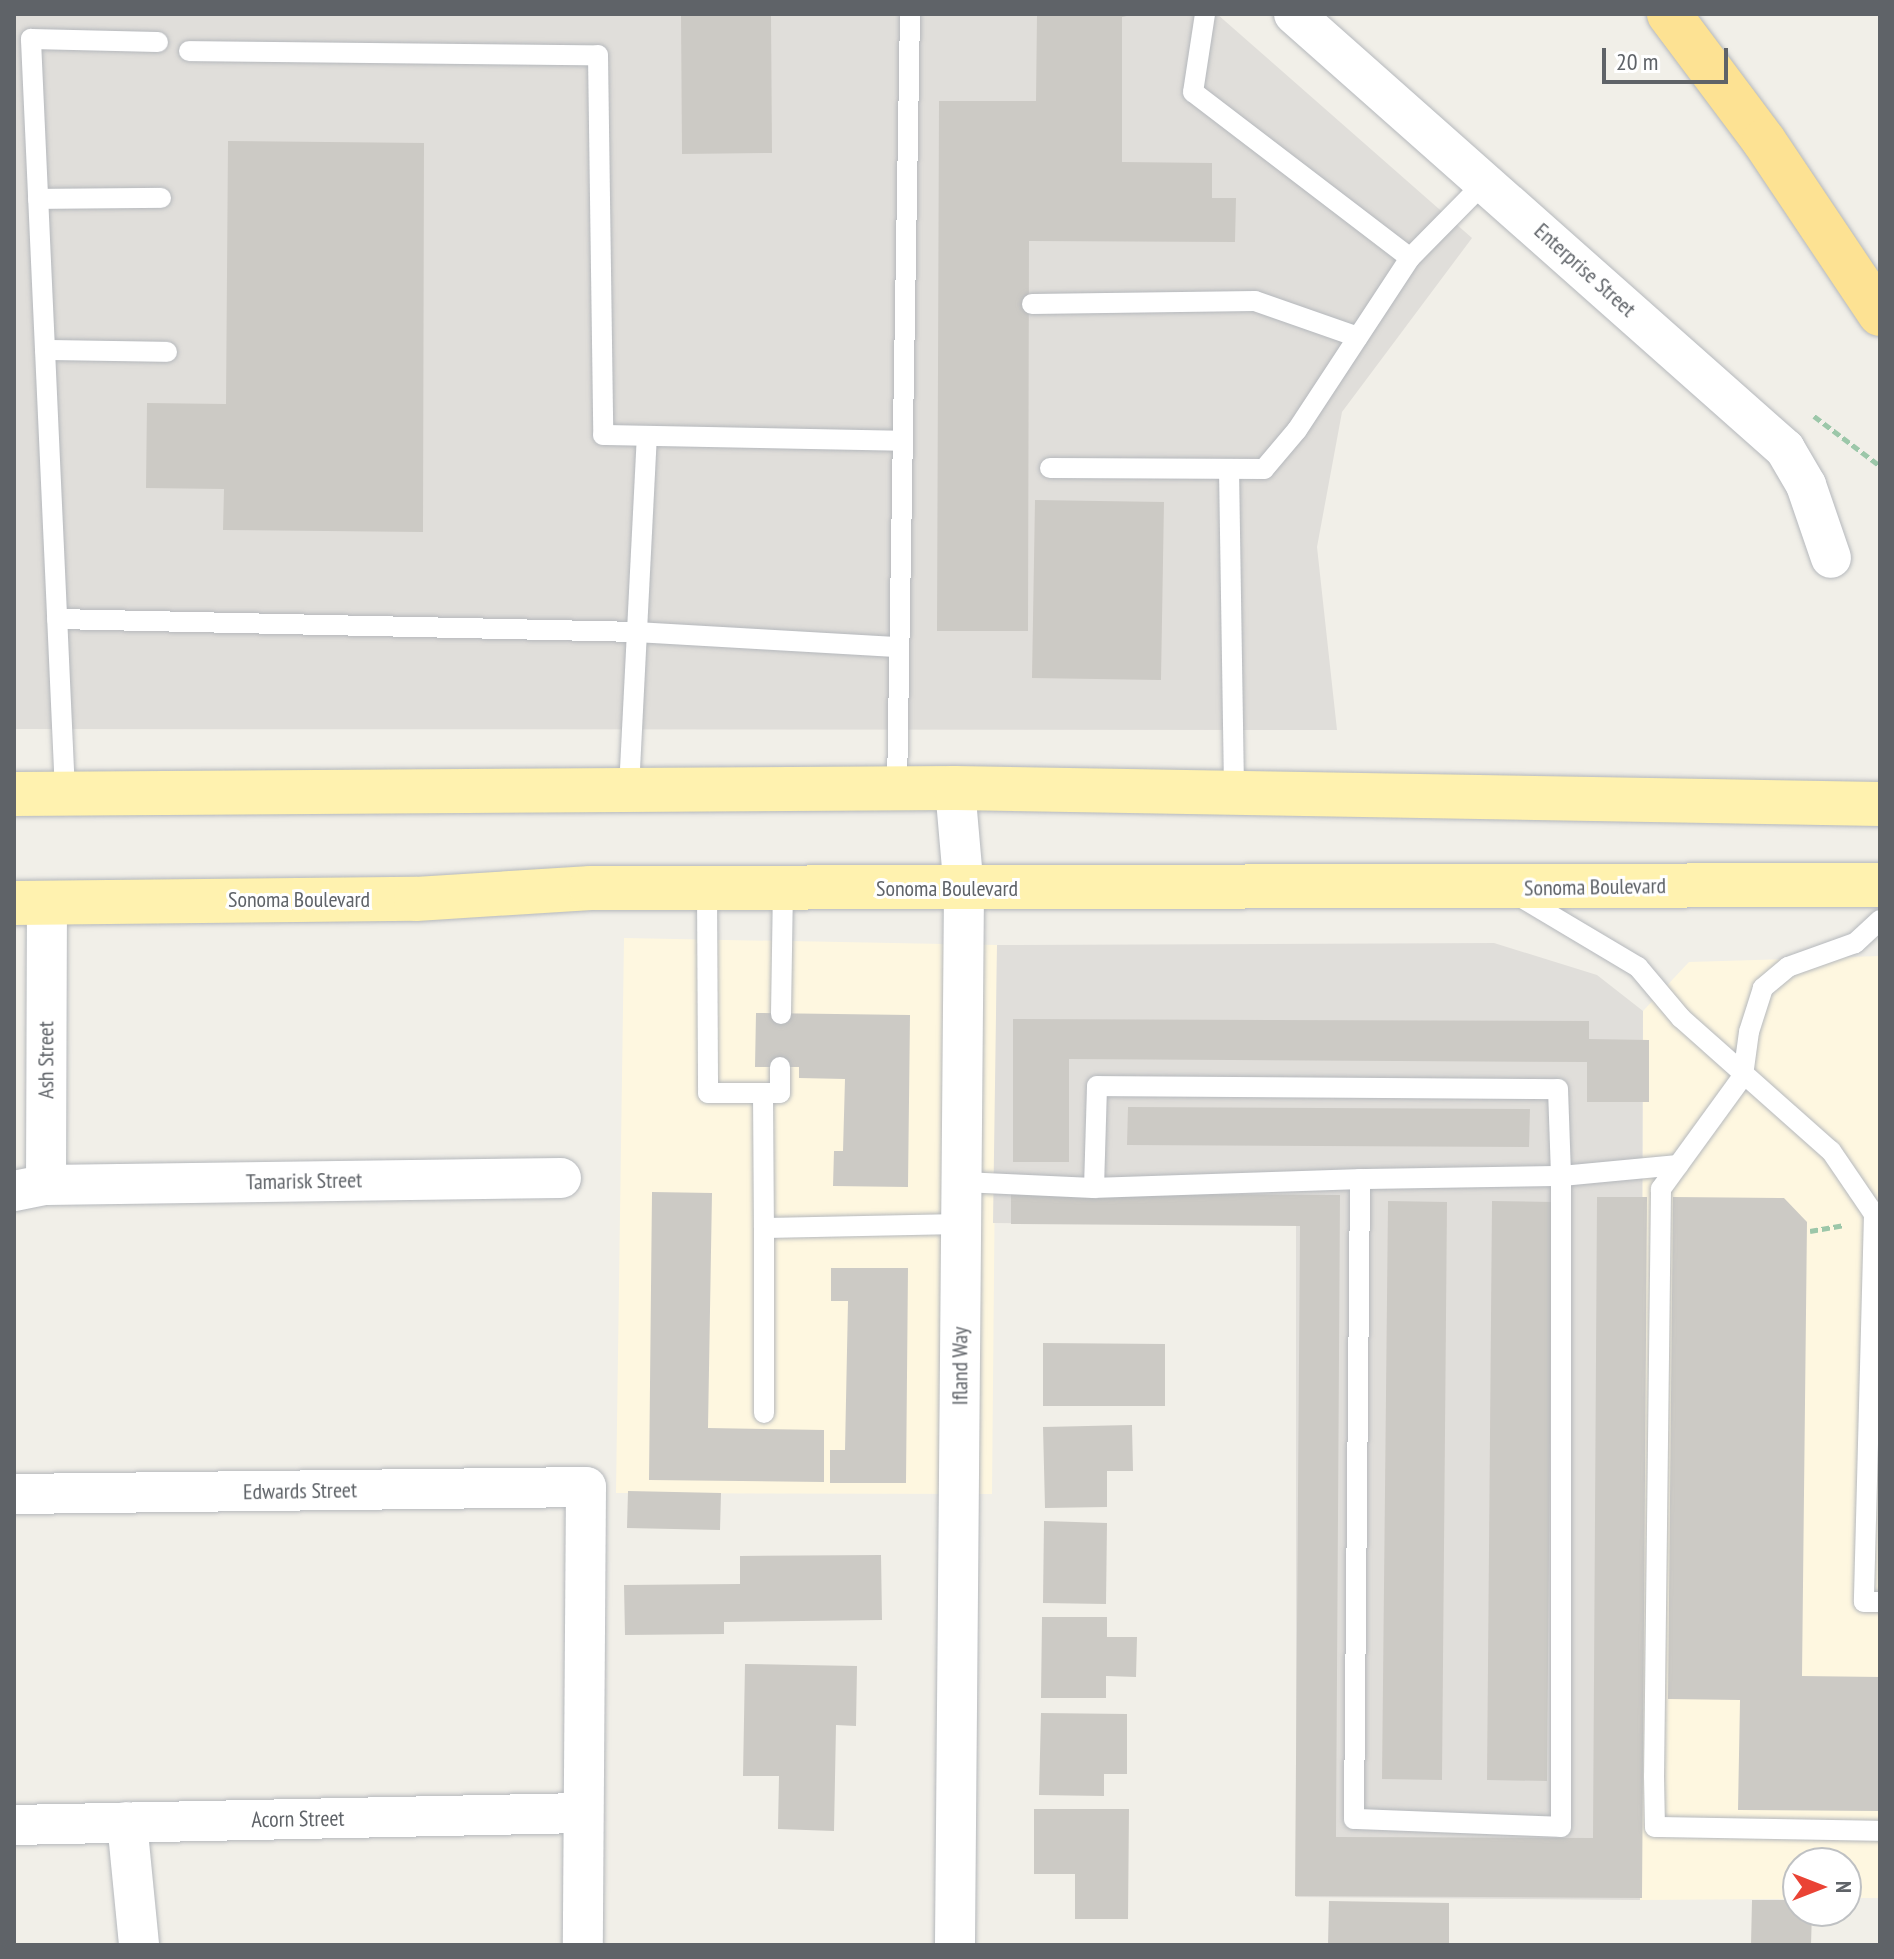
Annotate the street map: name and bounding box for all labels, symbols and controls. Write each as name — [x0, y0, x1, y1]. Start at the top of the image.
scale bar — [1606, 32, 1732, 82]
text: 20 m — [1616, 46, 1658, 77]
street label: Enterprise Street — [1529, 218, 1641, 322]
street label: Sonoma Boulevard — [1524, 873, 1666, 901]
street label: Sonoma Boulevard — [876, 876, 1018, 902]
street label: Sonoma Boulevard — [228, 887, 370, 913]
street label: Ash Street — [33, 1021, 59, 1099]
street label: Tamarisk Street — [245, 1167, 363, 1195]
street label: Ifland Way — [947, 1326, 973, 1406]
street label: Edwards Street — [243, 1477, 357, 1505]
street label: Acorn Street — [251, 1805, 345, 1833]
north arrow — [1782, 1847, 1862, 1927]
text: N — [1830, 1881, 1858, 1893]

